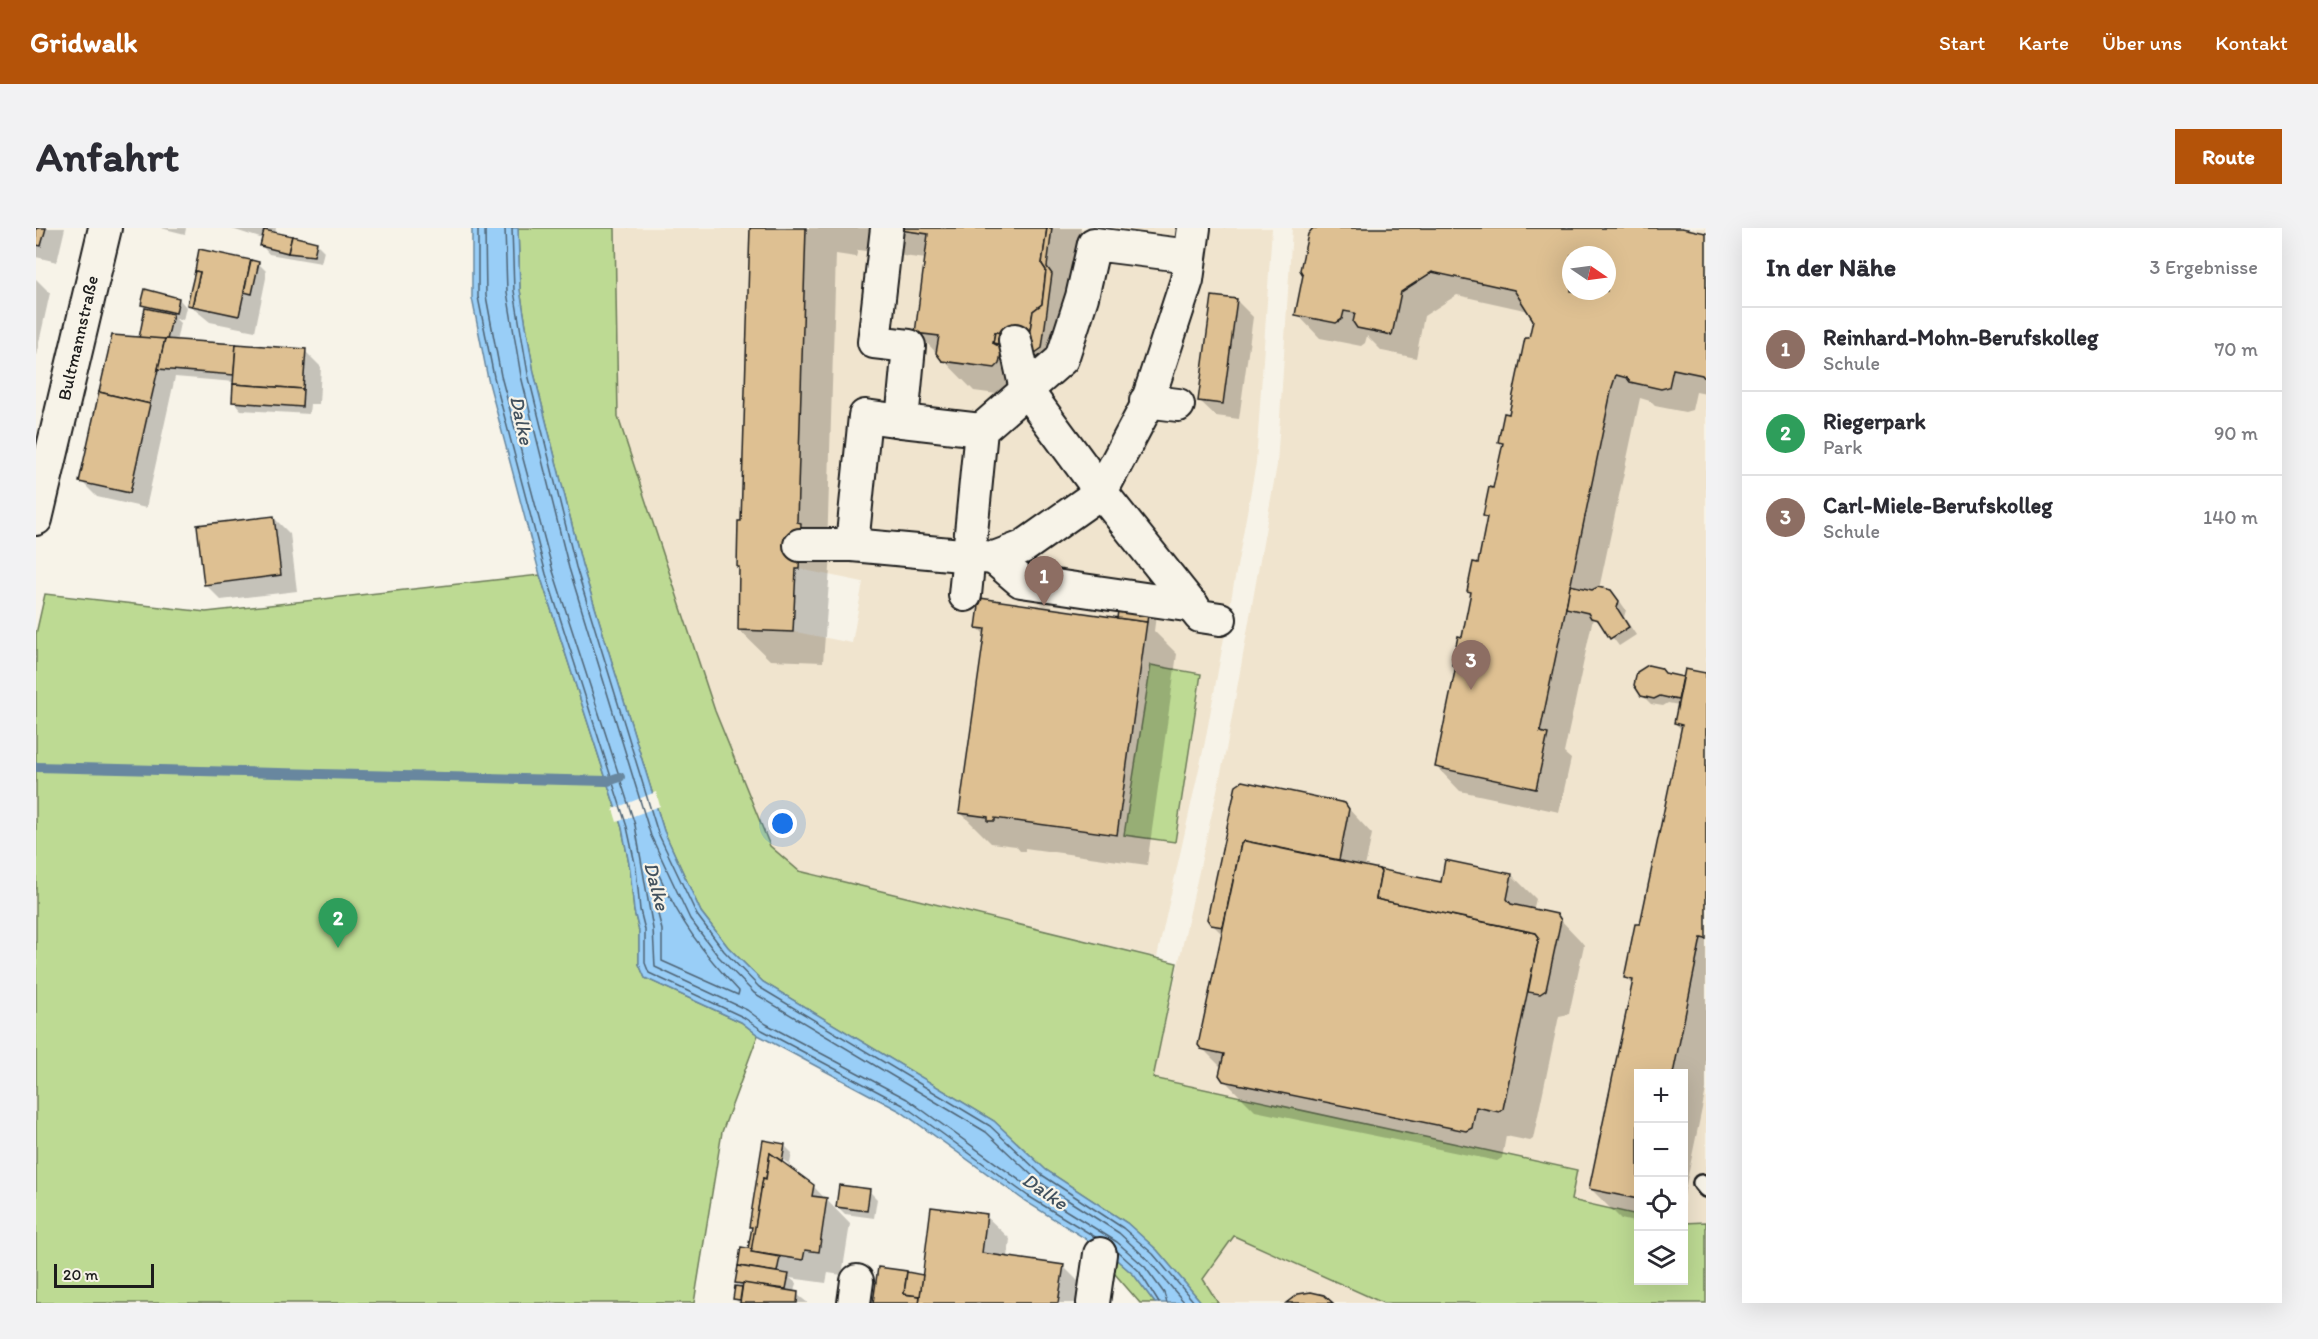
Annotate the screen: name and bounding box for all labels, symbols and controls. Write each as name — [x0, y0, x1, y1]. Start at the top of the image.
text: Gridwalk — [30, 25, 138, 59]
text: Start — [1939, 30, 1985, 55]
text: Karte — [2018, 30, 2069, 55]
text: Über uns — [2102, 30, 2182, 55]
text: Kontakt — [2215, 30, 2288, 55]
button: Route — [2175, 129, 2282, 184]
text: Anfahrt — [36, 131, 179, 182]
north arrow — [1562, 246, 1616, 300]
text: In der Nähe — [1766, 251, 1896, 283]
text: 3 Ergebnisse — [2150, 255, 2258, 279]
street label: Bultmannstraße — [53, 273, 103, 403]
text: Reinhard-Mohn-Berufskolleg — [1823, 324, 2098, 351]
text: 1 — [1781, 337, 1790, 361]
text: 70 m — [2214, 337, 2258, 361]
text: Schule — [1823, 351, 1880, 375]
water label: Dalke — [505, 394, 539, 448]
text: Riegerpark — [1823, 408, 1926, 435]
text: 2 — [1780, 421, 1791, 445]
text: 90 m — [2214, 421, 2258, 445]
text: Park — [1823, 435, 1862, 459]
text: Carl-Miele-Berufskolleg — [1823, 492, 2053, 519]
text: 3 — [1780, 505, 1791, 529]
text: 140 m — [2203, 505, 2258, 529]
text: Schule — [1823, 519, 1880, 543]
pin: 1 — [1024, 556, 1064, 606]
pin: 3 — [1452, 640, 1490, 690]
your location — [768, 809, 797, 838]
water label: Dalke — [639, 859, 675, 914]
pin: 2 — [318, 898, 358, 948]
map controls — [1634, 1069, 1688, 1285]
button: + — [1634, 1069, 1688, 1123]
button: − — [1634, 1123, 1688, 1177]
water label: Dalke — [1018, 1167, 1073, 1215]
button: locate — [1634, 1177, 1688, 1231]
button: layers — [1634, 1231, 1688, 1285]
scale bar — [54, 1261, 154, 1288]
text: 20 m — [63, 1265, 98, 1284]

